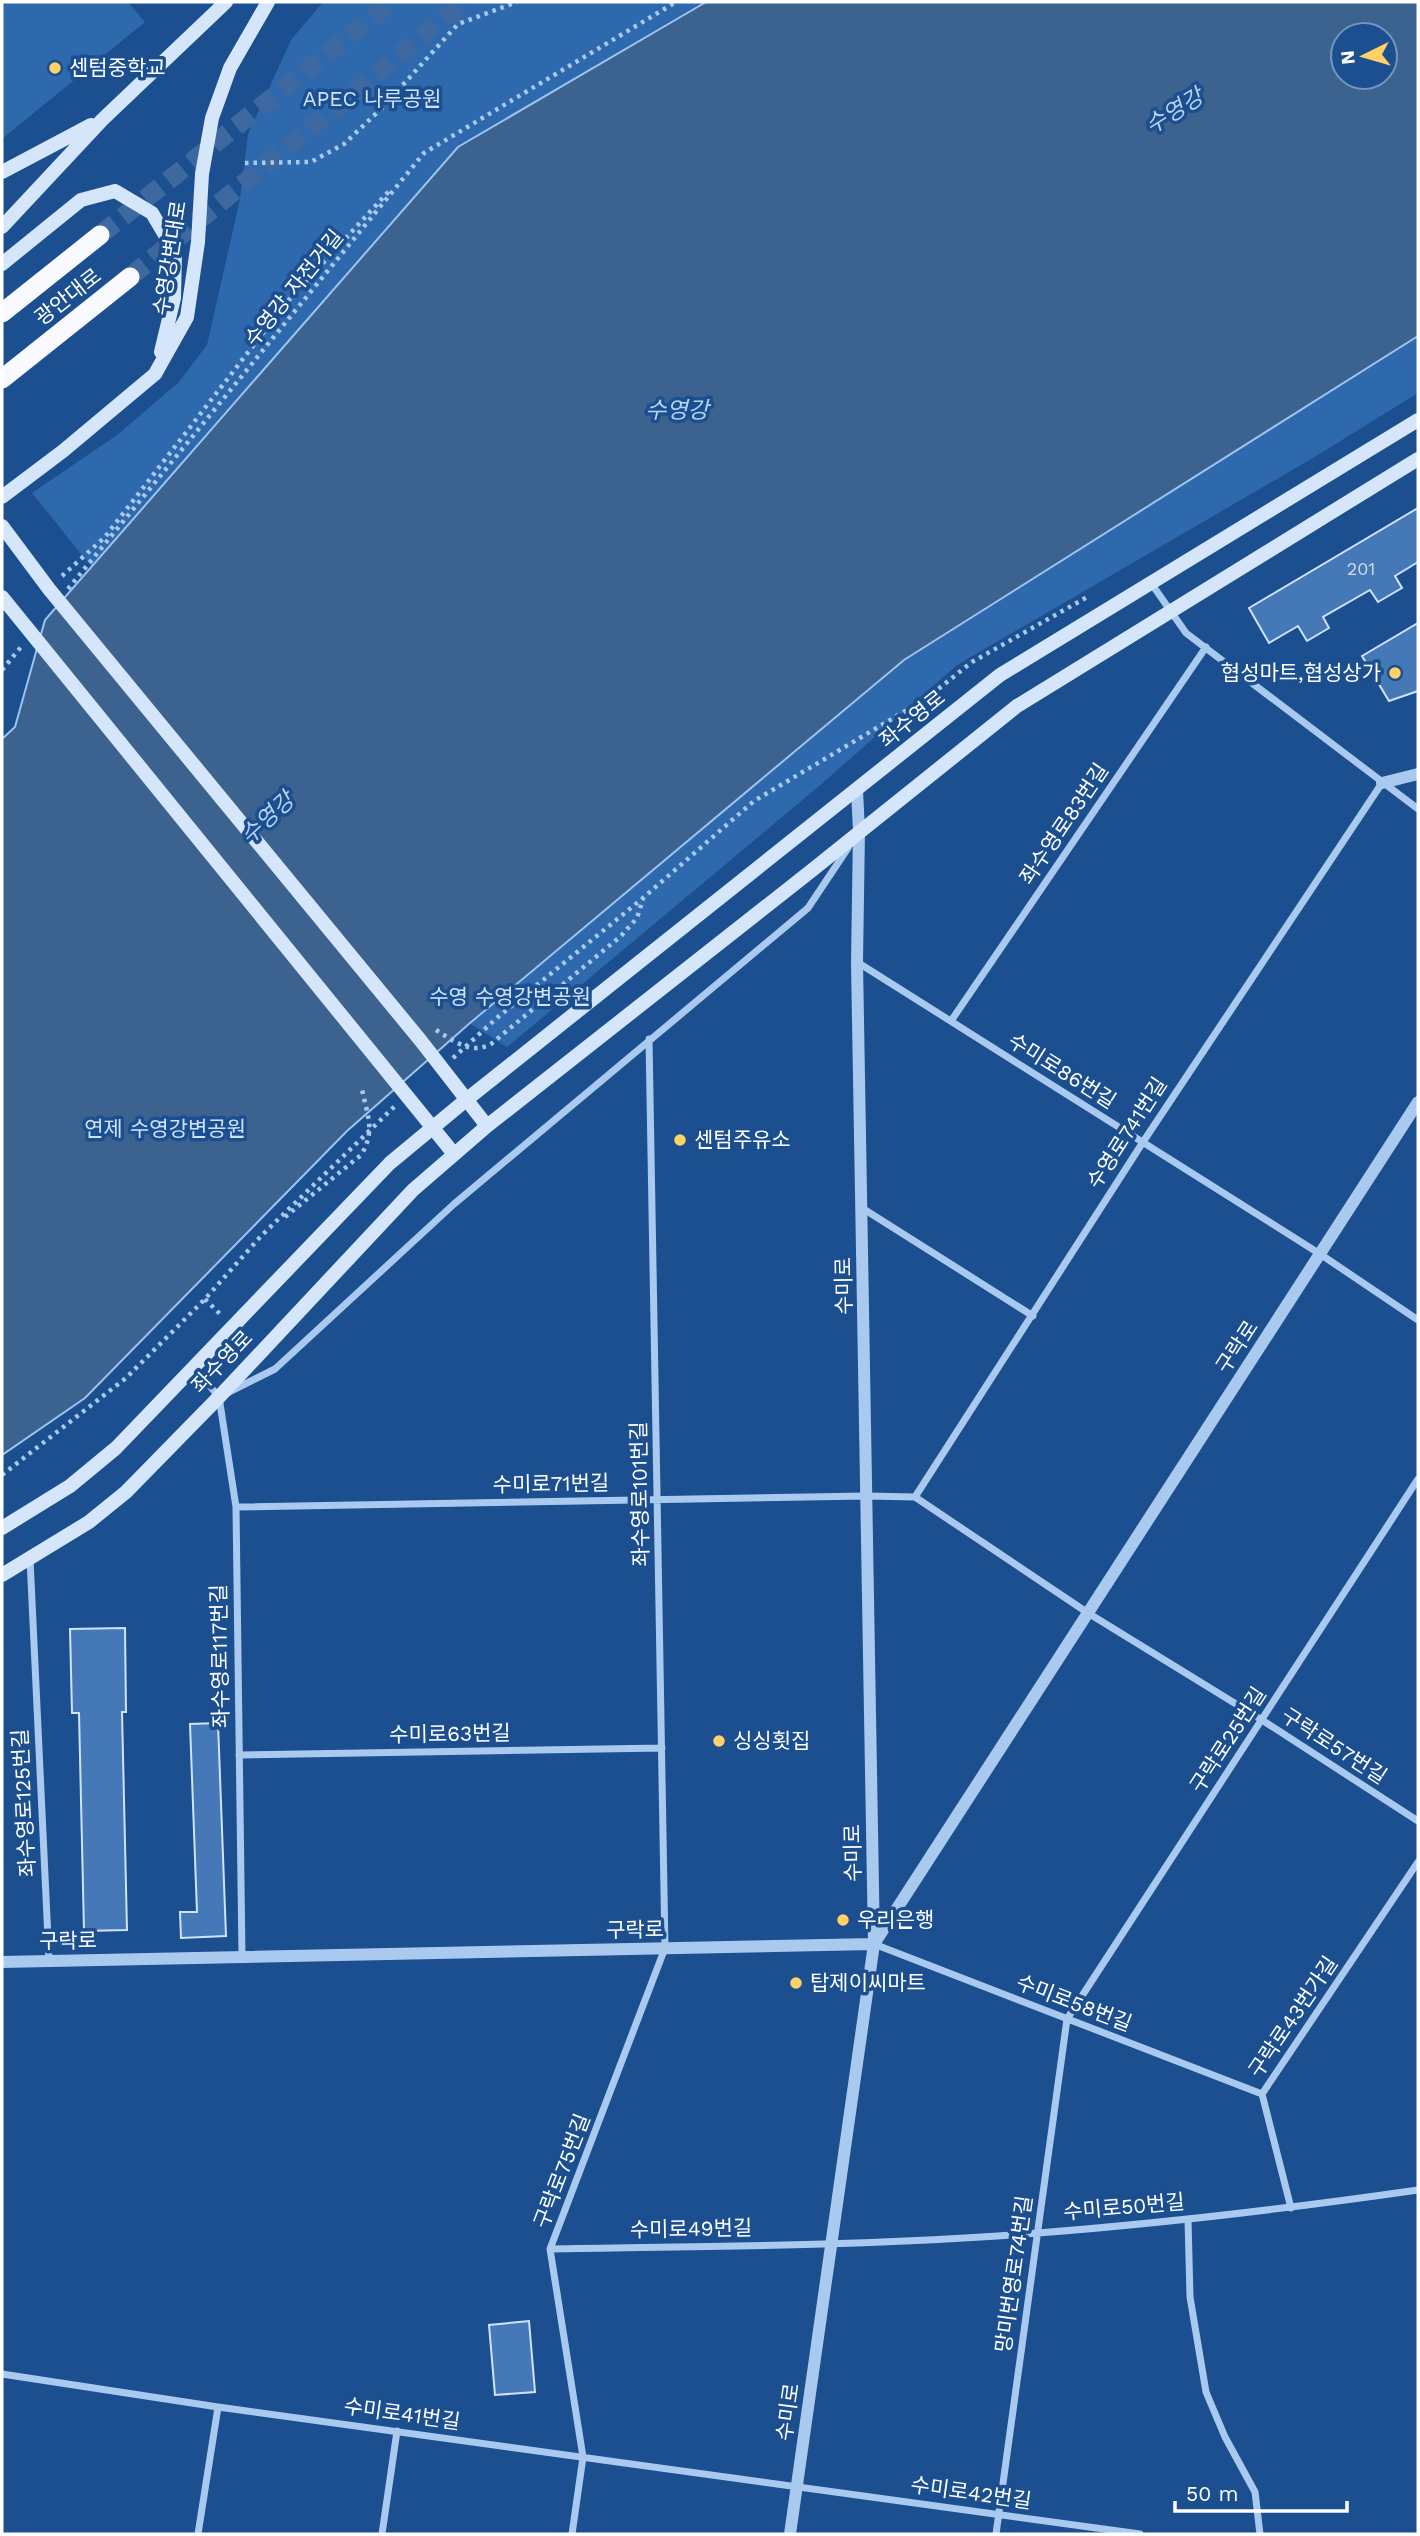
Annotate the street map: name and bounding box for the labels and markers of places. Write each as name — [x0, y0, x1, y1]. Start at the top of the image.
place label: 센텀중학교 — [69, 55, 166, 80]
marker: 센텀중학교 — [47, 60, 63, 76]
place label: 협성마트,협성상가 — [1221, 660, 1381, 685]
marker: 협성마트,협성상가 — [1387, 665, 1403, 681]
place label: 센텀주유소 — [694, 1127, 791, 1152]
marker: 센텀주유소 — [672, 1132, 688, 1148]
place label: 싱싱횟집 — [733, 1728, 810, 1753]
marker: 싱싱횟집 — [711, 1733, 727, 1749]
place label: 우리은행 — [857, 1907, 934, 1932]
marker: 우리은행 — [835, 1912, 851, 1928]
place label: 탑제이씨마트 — [810, 1970, 926, 1995]
marker: 탑제이씨마트 — [788, 1975, 804, 1991]

